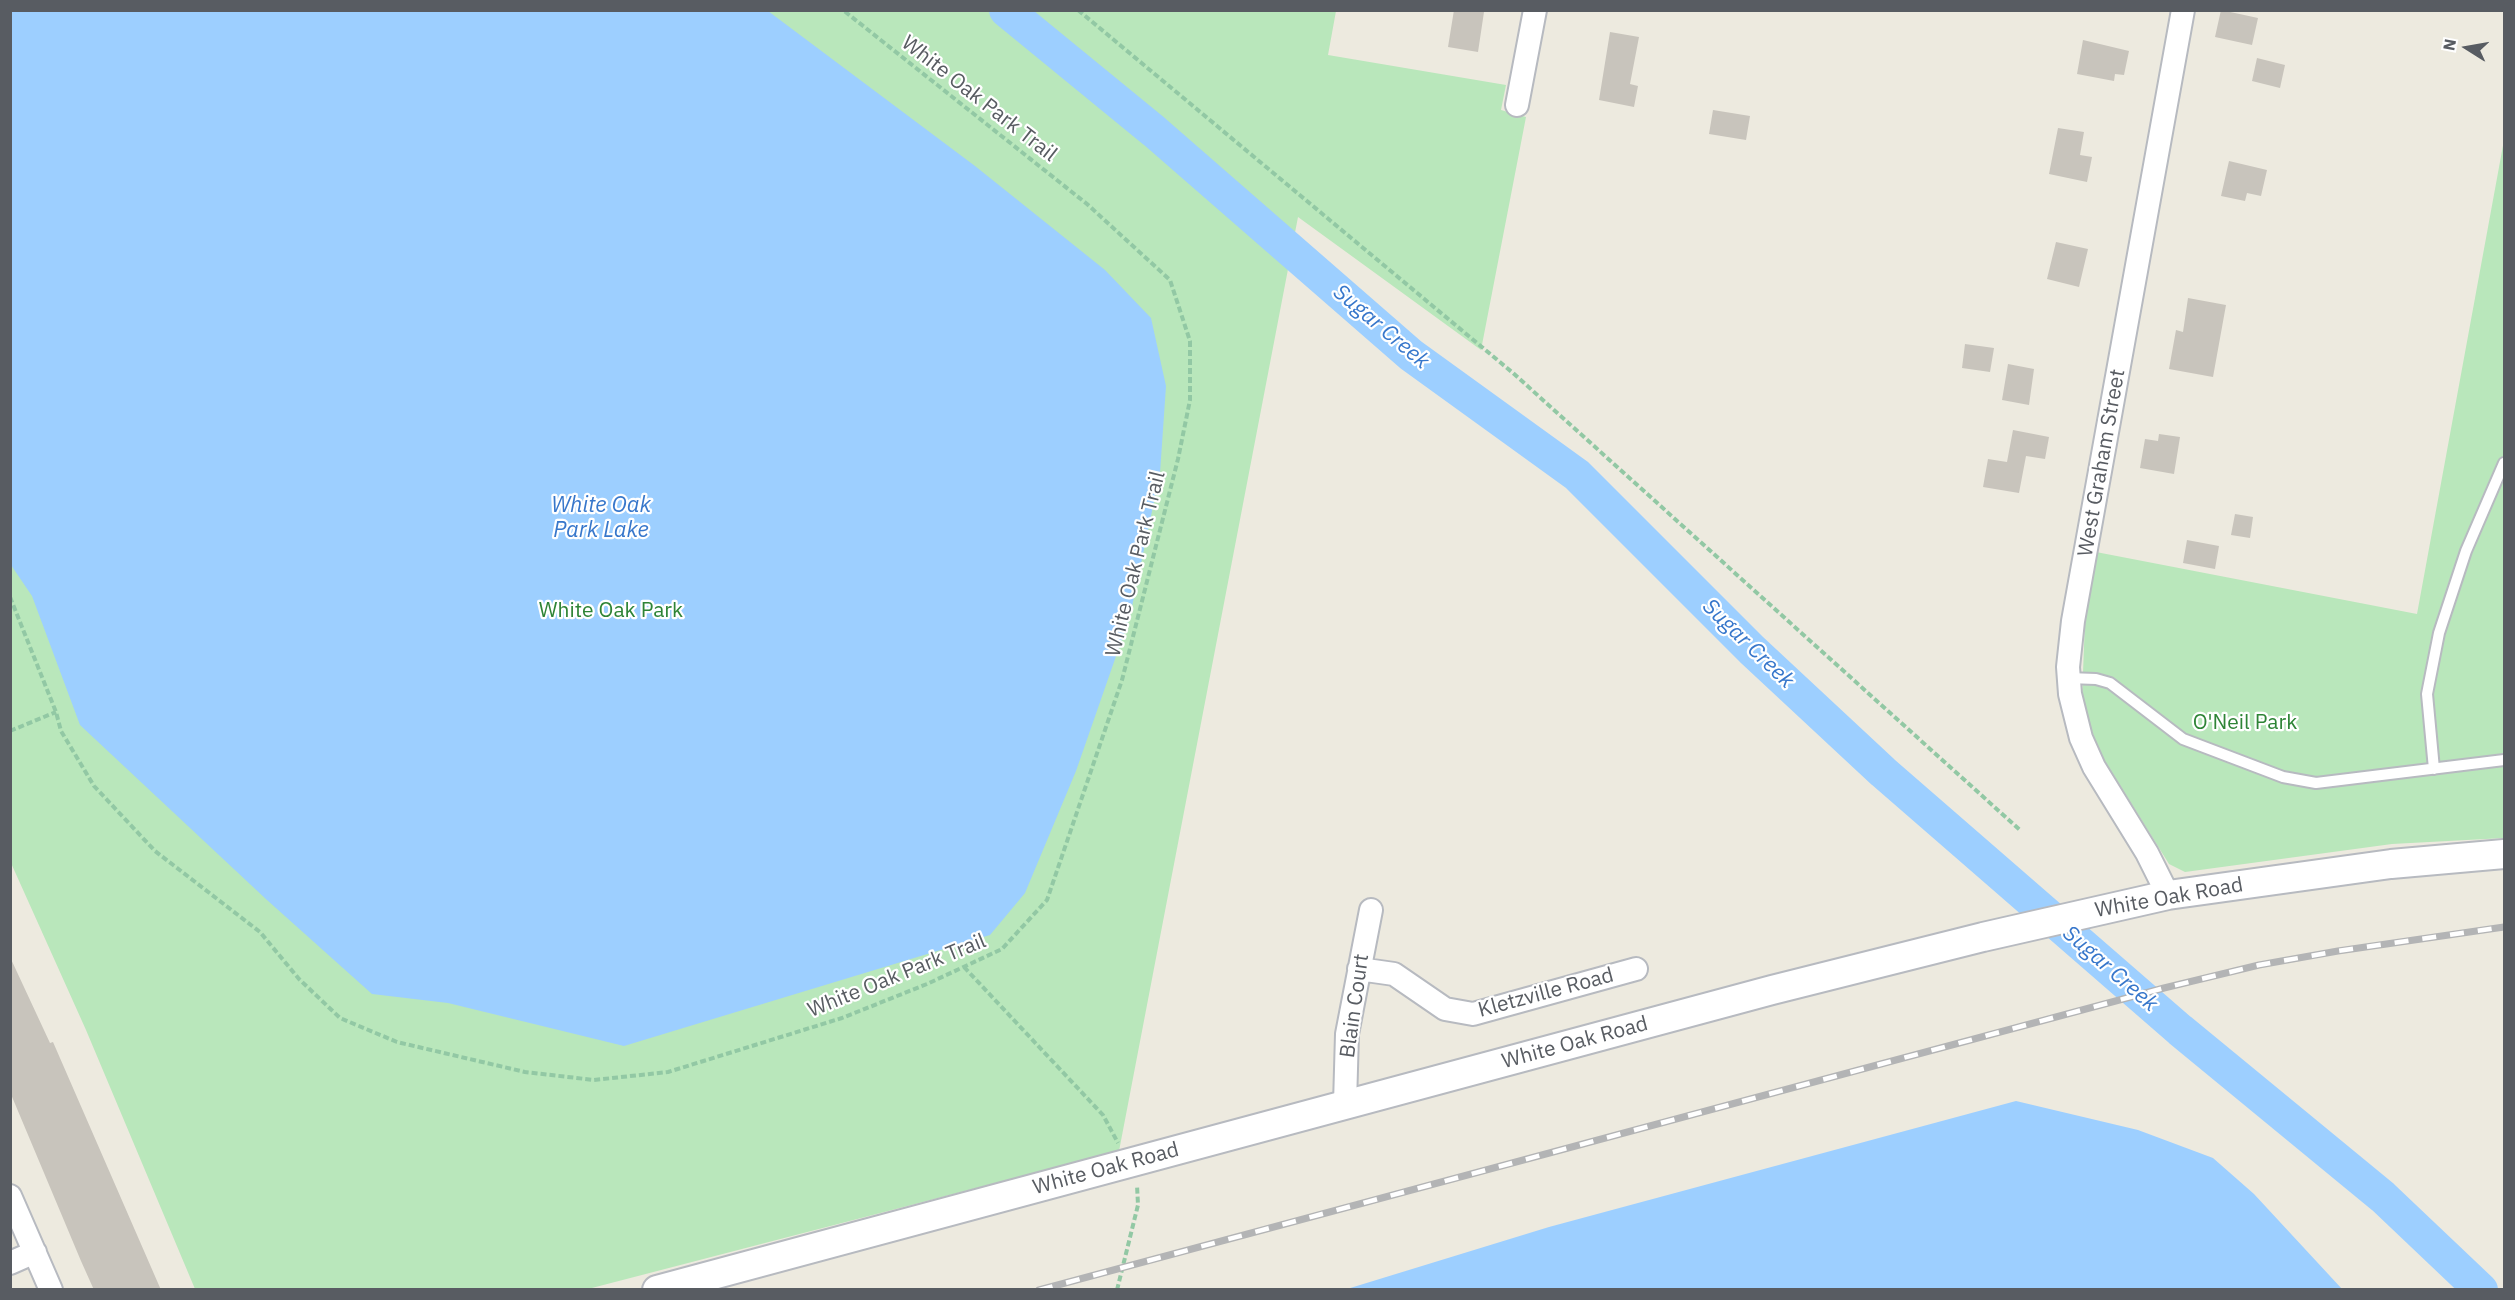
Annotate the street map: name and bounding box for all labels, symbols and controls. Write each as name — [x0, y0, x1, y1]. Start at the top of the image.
north arrow — [2437, 18, 2497, 78]
street label: White Oak Park Trail — [896, 31, 1062, 167]
text: N — [2438, 37, 2460, 52]
water label: Sugar Creek — [1328, 279, 1434, 375]
street label: West Graham Street — [2073, 367, 2131, 559]
street label: White Oak Park Trail — [1101, 469, 1171, 659]
water label: White Oak Park Lake — [551, 493, 651, 544]
water label: Sugar Creek — [1697, 594, 1799, 694]
park label: White Oak Park — [539, 598, 683, 624]
park label: O'Neil Park — [2193, 710, 2297, 736]
street label: White Oak Road — [2093, 873, 2245, 923]
water label: Sugar Creek — [2057, 921, 2163, 1017]
street label: White Oak Park Trail — [804, 929, 990, 1023]
street label: Blain Court — [1335, 952, 1375, 1060]
street label: Kletzville Road — [1475, 963, 1617, 1023]
street label: White Oak Road — [1499, 1011, 1651, 1075]
street label: White Oak Road — [1030, 1137, 1182, 1201]

